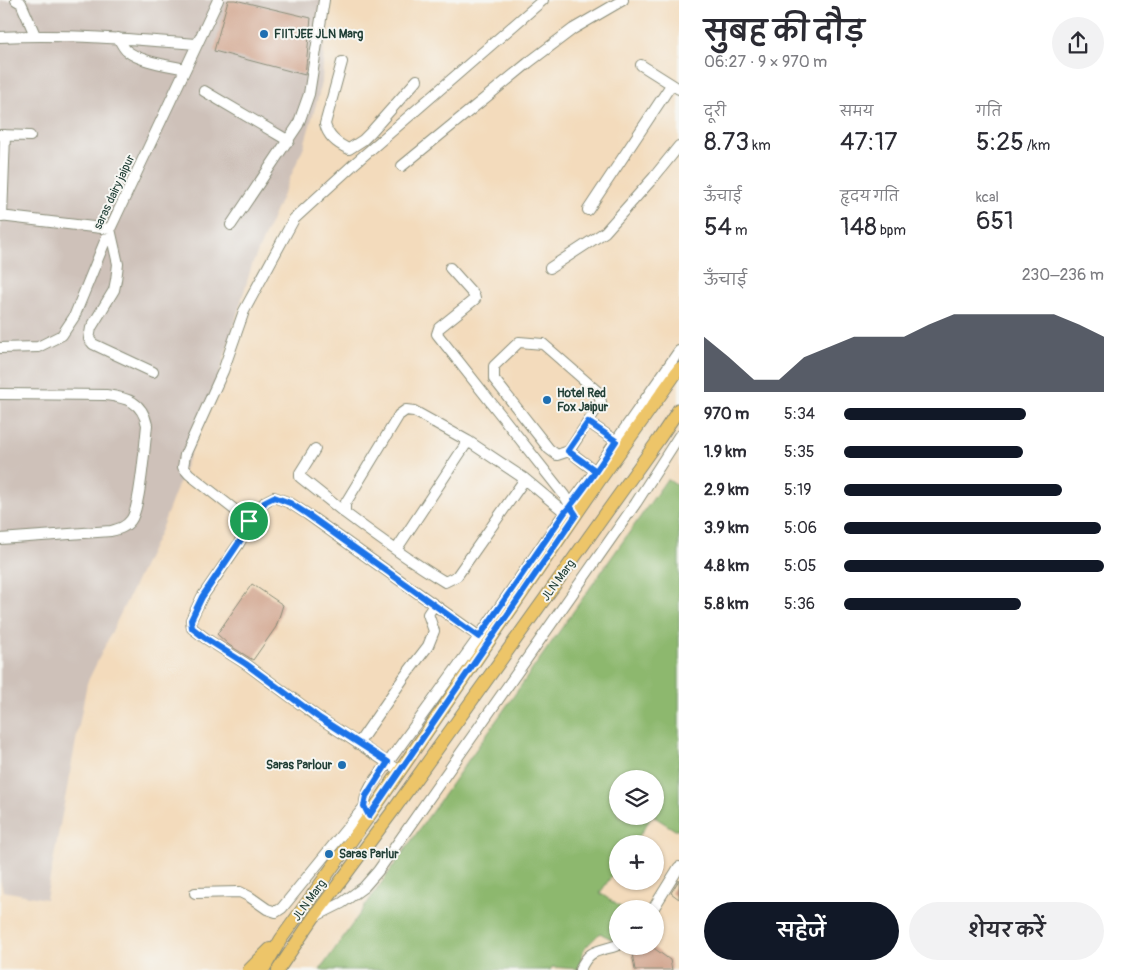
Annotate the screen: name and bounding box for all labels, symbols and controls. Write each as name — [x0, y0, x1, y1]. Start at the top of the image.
text: सुबह की दौड़ — [704, 15, 865, 50]
button: share — [1052, 17, 1104, 69]
place label: FIITJEE JLN Marg — [274, 27, 363, 42]
marker: FIITJEE JLN Marg — [258, 28, 270, 40]
text: 06:27 · 9 × 970 m — [704, 52, 827, 72]
text: दूरी — [704, 103, 726, 120]
text: समय — [840, 103, 873, 120]
text: गति — [976, 103, 1001, 120]
text: 8.73 — [704, 127, 749, 158]
text: 47:17 — [840, 127, 897, 158]
text: 5:25 — [976, 127, 1024, 158]
text: km — [749, 137, 771, 154]
text: /km — [1024, 137, 1050, 154]
street label: saras dairy jaipur — [91, 152, 139, 232]
text: ऊँचाई — [704, 188, 742, 205]
text: हृदय गति — [840, 188, 899, 205]
text: kcal — [976, 189, 999, 206]
text: 651 — [976, 206, 1014, 237]
text: 54 — [704, 212, 732, 243]
text: 148 — [840, 212, 877, 243]
text: m — [732, 222, 748, 239]
text: bpm — [877, 222, 906, 239]
text: 230–236 m — [1022, 265, 1104, 285]
text: ऊँचाई — [704, 270, 747, 290]
place label: Hotel Red Fox Jaipur — [557, 386, 609, 415]
marker: Hotel Red Fox Jaipur — [541, 394, 553, 406]
text: 970 m — [704, 404, 749, 424]
text: 5:34 — [784, 404, 815, 424]
text: 1.9 km — [704, 442, 746, 462]
text: 5:35 — [784, 442, 815, 462]
text: 2.9 km — [704, 480, 749, 500]
text: 5:19 — [784, 480, 811, 500]
pin — [228, 500, 270, 542]
icon: arrive — [235, 507, 263, 535]
text: 3.9 km — [704, 518, 749, 538]
text: 5:06 — [784, 518, 817, 538]
text: 4.8 km — [704, 556, 749, 576]
text: 5:05 — [784, 556, 817, 576]
street label: JLN Marg — [538, 557, 579, 604]
text: 5.8 km — [704, 594, 749, 614]
text: 5:36 — [784, 594, 815, 614]
place label: Saras Parlour — [266, 758, 333, 773]
marker: Saras Parlour — [336, 759, 348, 771]
map controls — [609, 770, 664, 955]
button: layers — [609, 770, 664, 825]
button: + — [609, 835, 664, 890]
place label: Saras Parlur — [339, 847, 399, 862]
marker: Saras Parlur — [323, 848, 335, 860]
street label: JLN Marg — [289, 877, 330, 924]
button: − — [609, 900, 664, 955]
button: सहेजें — [704, 902, 899, 960]
button: शेयर करें — [909, 902, 1104, 960]

